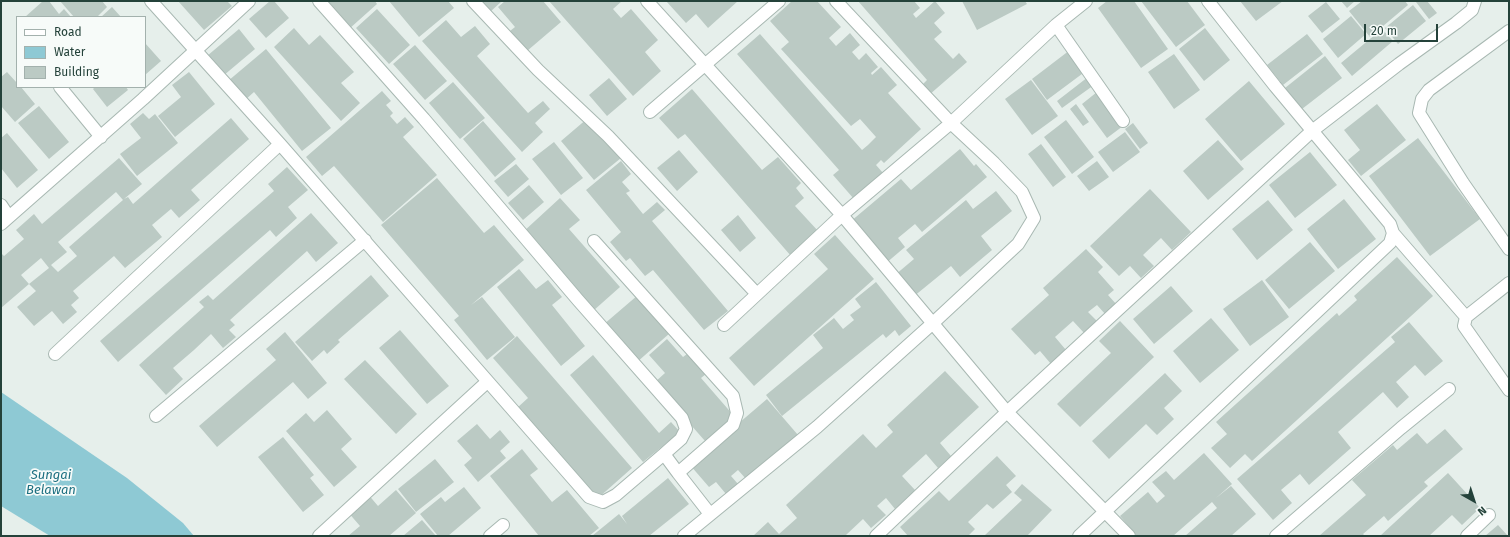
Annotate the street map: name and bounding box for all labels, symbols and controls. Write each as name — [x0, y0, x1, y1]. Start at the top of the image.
legend — [16, 16, 146, 88]
scale bar — [1366, 16, 1440, 42]
text: 20 m — [1371, 24, 1397, 38]
text: Road — [54, 25, 82, 39]
text: Water — [54, 45, 85, 59]
text: Building — [54, 65, 99, 79]
water label: Sungai Belawan — [26, 467, 76, 498]
north arrow — [1454, 481, 1494, 521]
text: N — [1475, 503, 1489, 518]

